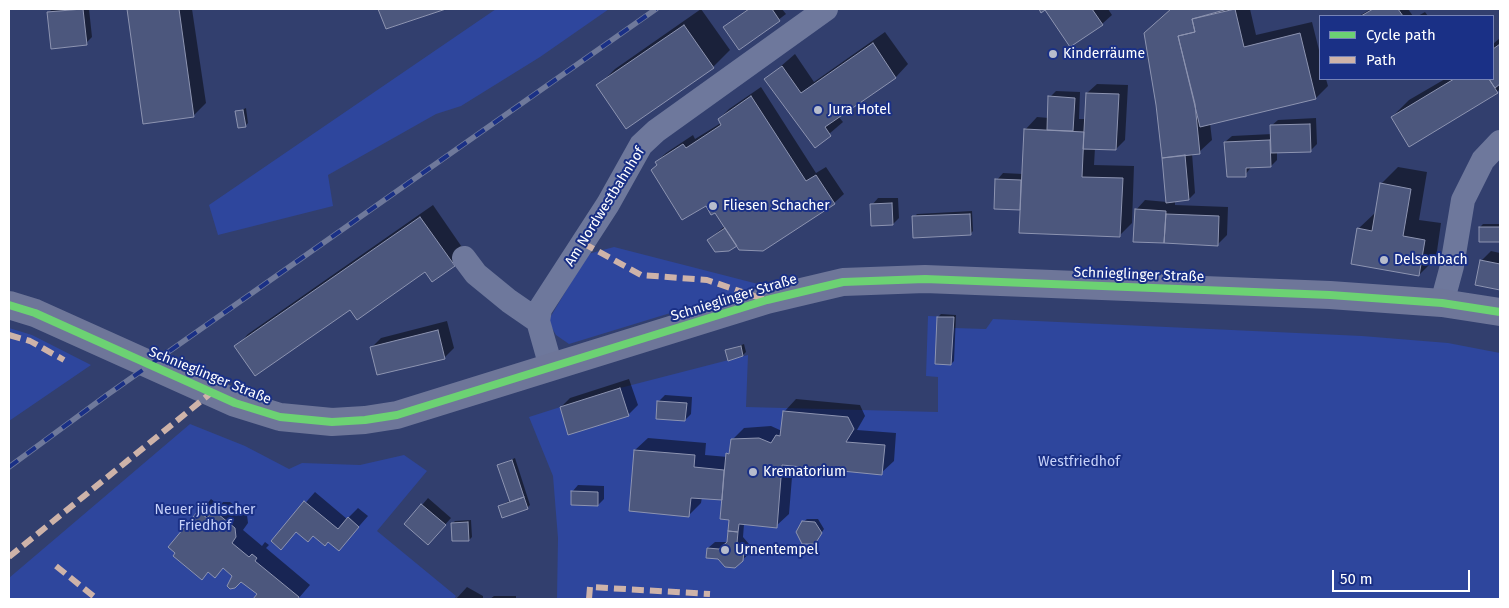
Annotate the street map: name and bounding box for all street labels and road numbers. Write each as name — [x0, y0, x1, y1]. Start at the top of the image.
street label: Am Nordwestbahnhof — [561, 144, 649, 270]
street label: Schnieglinger Straße — [1073, 264, 1205, 286]
street label: Schnieglinger Straße — [669, 271, 799, 325]
street label: Schnieglinger Straße — [146, 344, 274, 408]

